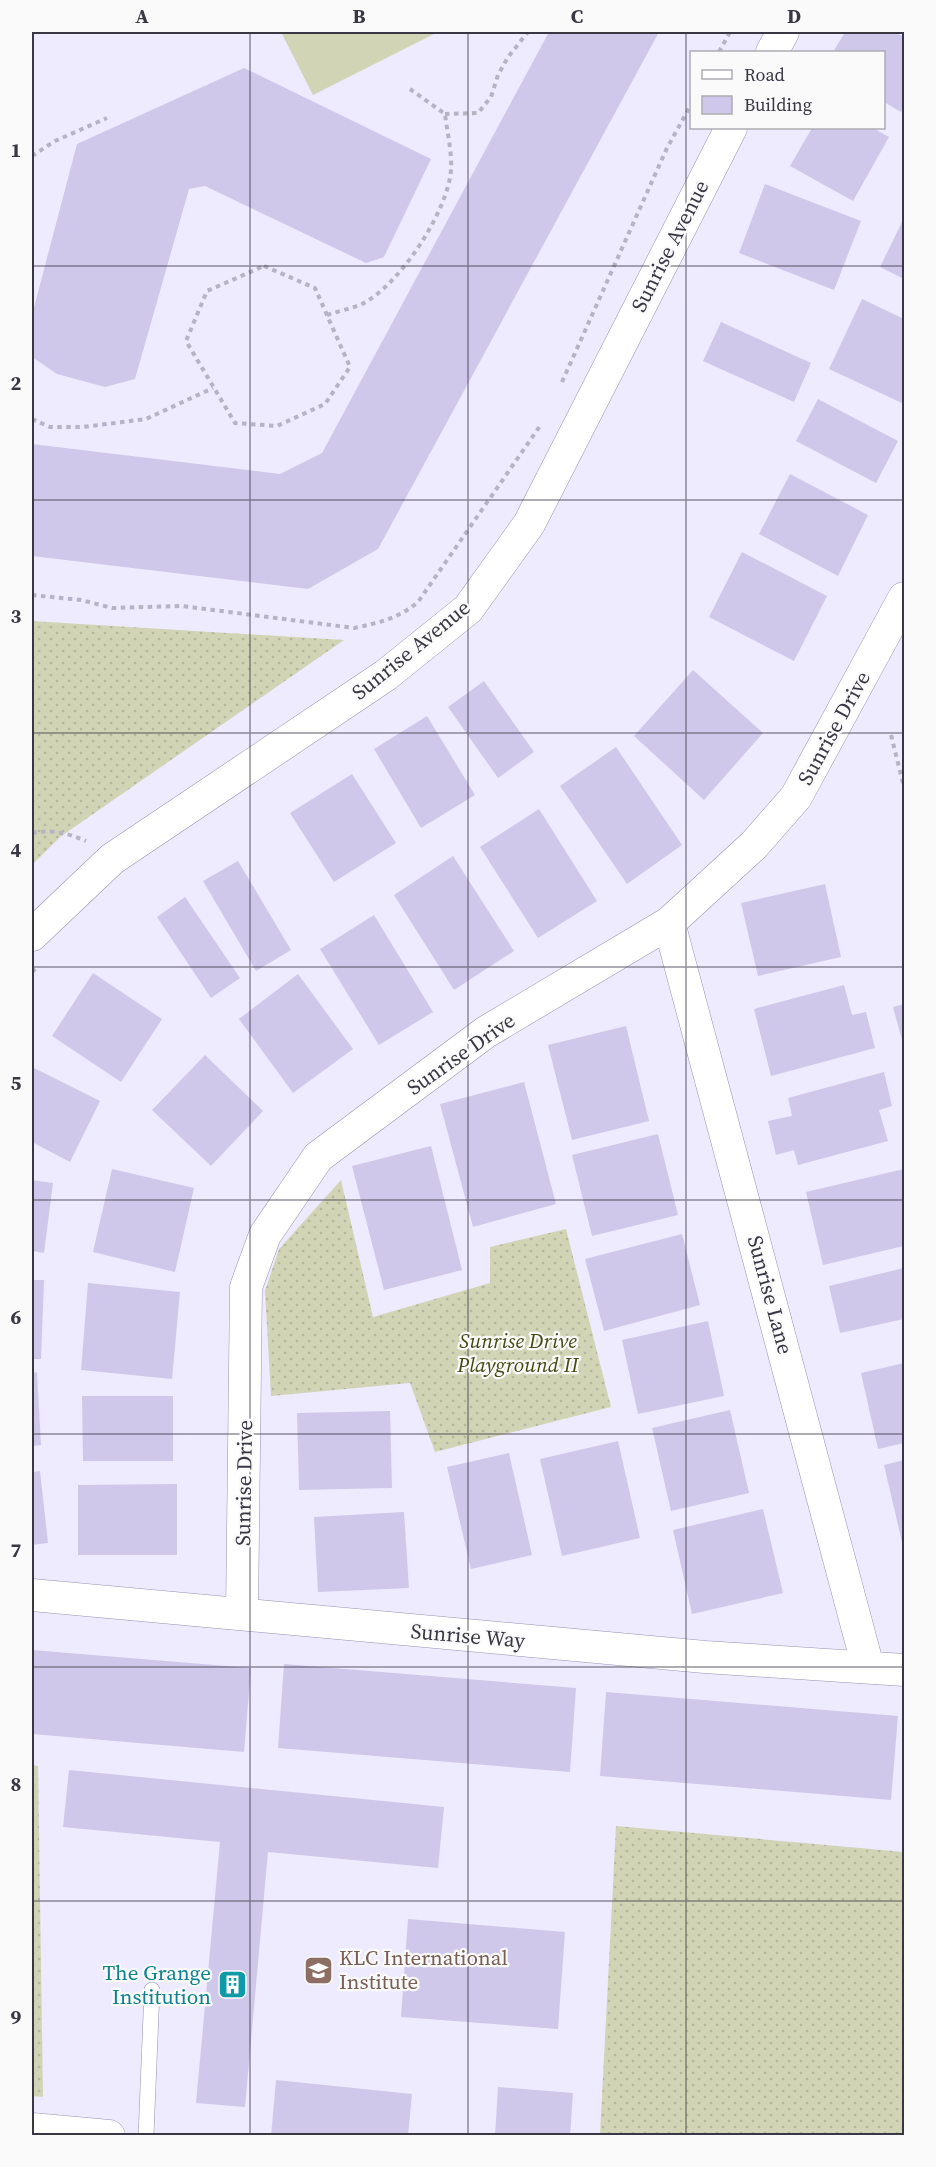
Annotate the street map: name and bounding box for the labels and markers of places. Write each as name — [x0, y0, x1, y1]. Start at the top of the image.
place label: KLC International Institute — [339, 1943, 508, 1996]
school or university icon: KLC International Institute — [302, 1954, 334, 1986]
place label: The Grange Institution — [102, 1958, 211, 2011]
building icon: The Grange Institution — [216, 1969, 248, 2001]

